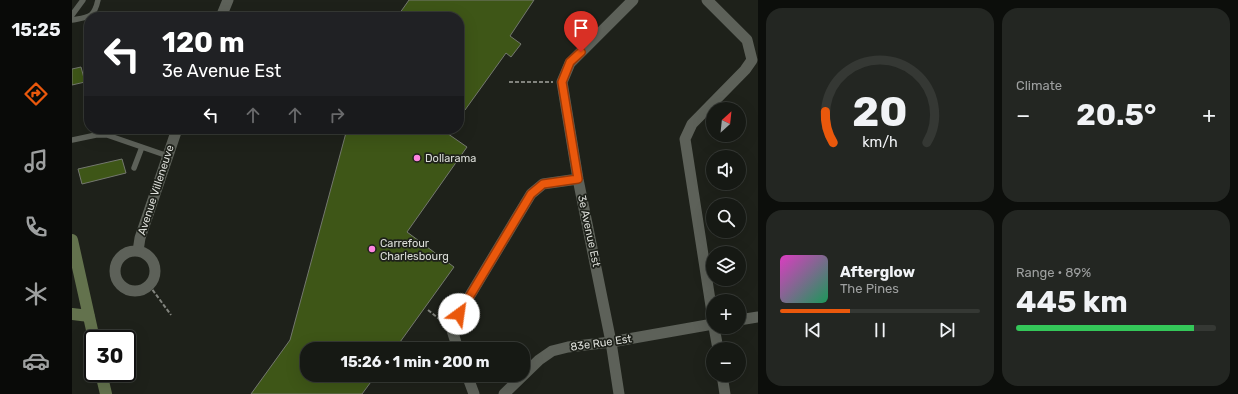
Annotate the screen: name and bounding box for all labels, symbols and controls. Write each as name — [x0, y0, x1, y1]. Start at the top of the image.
pin — [564, 11, 598, 52]
icon: arrive — [570, 17, 592, 39]
text: 15:25 — [11, 19, 61, 41]
text: 120 m — [162, 26, 245, 59]
icon: left — [96, 28, 148, 80]
text: 3e Avenue Est — [162, 60, 281, 82]
text: Climate — [1016, 78, 1062, 93]
icon: directions — [22, 80, 50, 108]
text: 20 — [852, 87, 908, 136]
text: 20.5° — [1076, 97, 1156, 133]
north arrow — [706, 102, 746, 142]
map controls — [706, 102, 746, 382]
text: − — [1016, 102, 1030, 129]
text: + — [1202, 102, 1216, 129]
icon: left — [200, 104, 222, 126]
icon: ahead — [242, 104, 264, 126]
icon: ahead — [284, 104, 306, 126]
icon: right — [326, 104, 348, 126]
text: km/h — [862, 134, 898, 151]
street label: Avenue Villeneuve — [135, 143, 177, 237]
icon: music — [22, 147, 50, 175]
button: sound — [706, 150, 746, 190]
place label: Dollarama — [425, 152, 476, 165]
marker: Dollarama — [412, 153, 422, 163]
street label: 3e Avenue Est — [575, 194, 603, 269]
button: search — [706, 198, 746, 238]
icon: phone — [22, 213, 50, 241]
place label: Carrefour Charlesbourg — [380, 237, 449, 263]
marker: Carrefour Charlesbourg — [367, 244, 377, 254]
button: layers — [706, 246, 746, 286]
text: Afterglow — [840, 263, 915, 281]
text: Range · 89% — [1016, 265, 1091, 280]
icon: climate — [22, 280, 50, 308]
text: The Pines — [840, 281, 899, 296]
text: 445 km — [1016, 284, 1128, 320]
position arrow — [438, 293, 480, 335]
button: + — [706, 294, 746, 334]
icon: previous — [802, 319, 824, 341]
icon: pause — [869, 319, 891, 341]
icon: next — [936, 319, 958, 341]
speed limit sign: 30 — [84, 330, 136, 382]
street label: 83e Rue Est — [570, 332, 633, 354]
button: − — [706, 342, 746, 382]
icon: car — [22, 347, 50, 375]
text: 15:26 · 1 min · 200 m — [340, 353, 490, 371]

